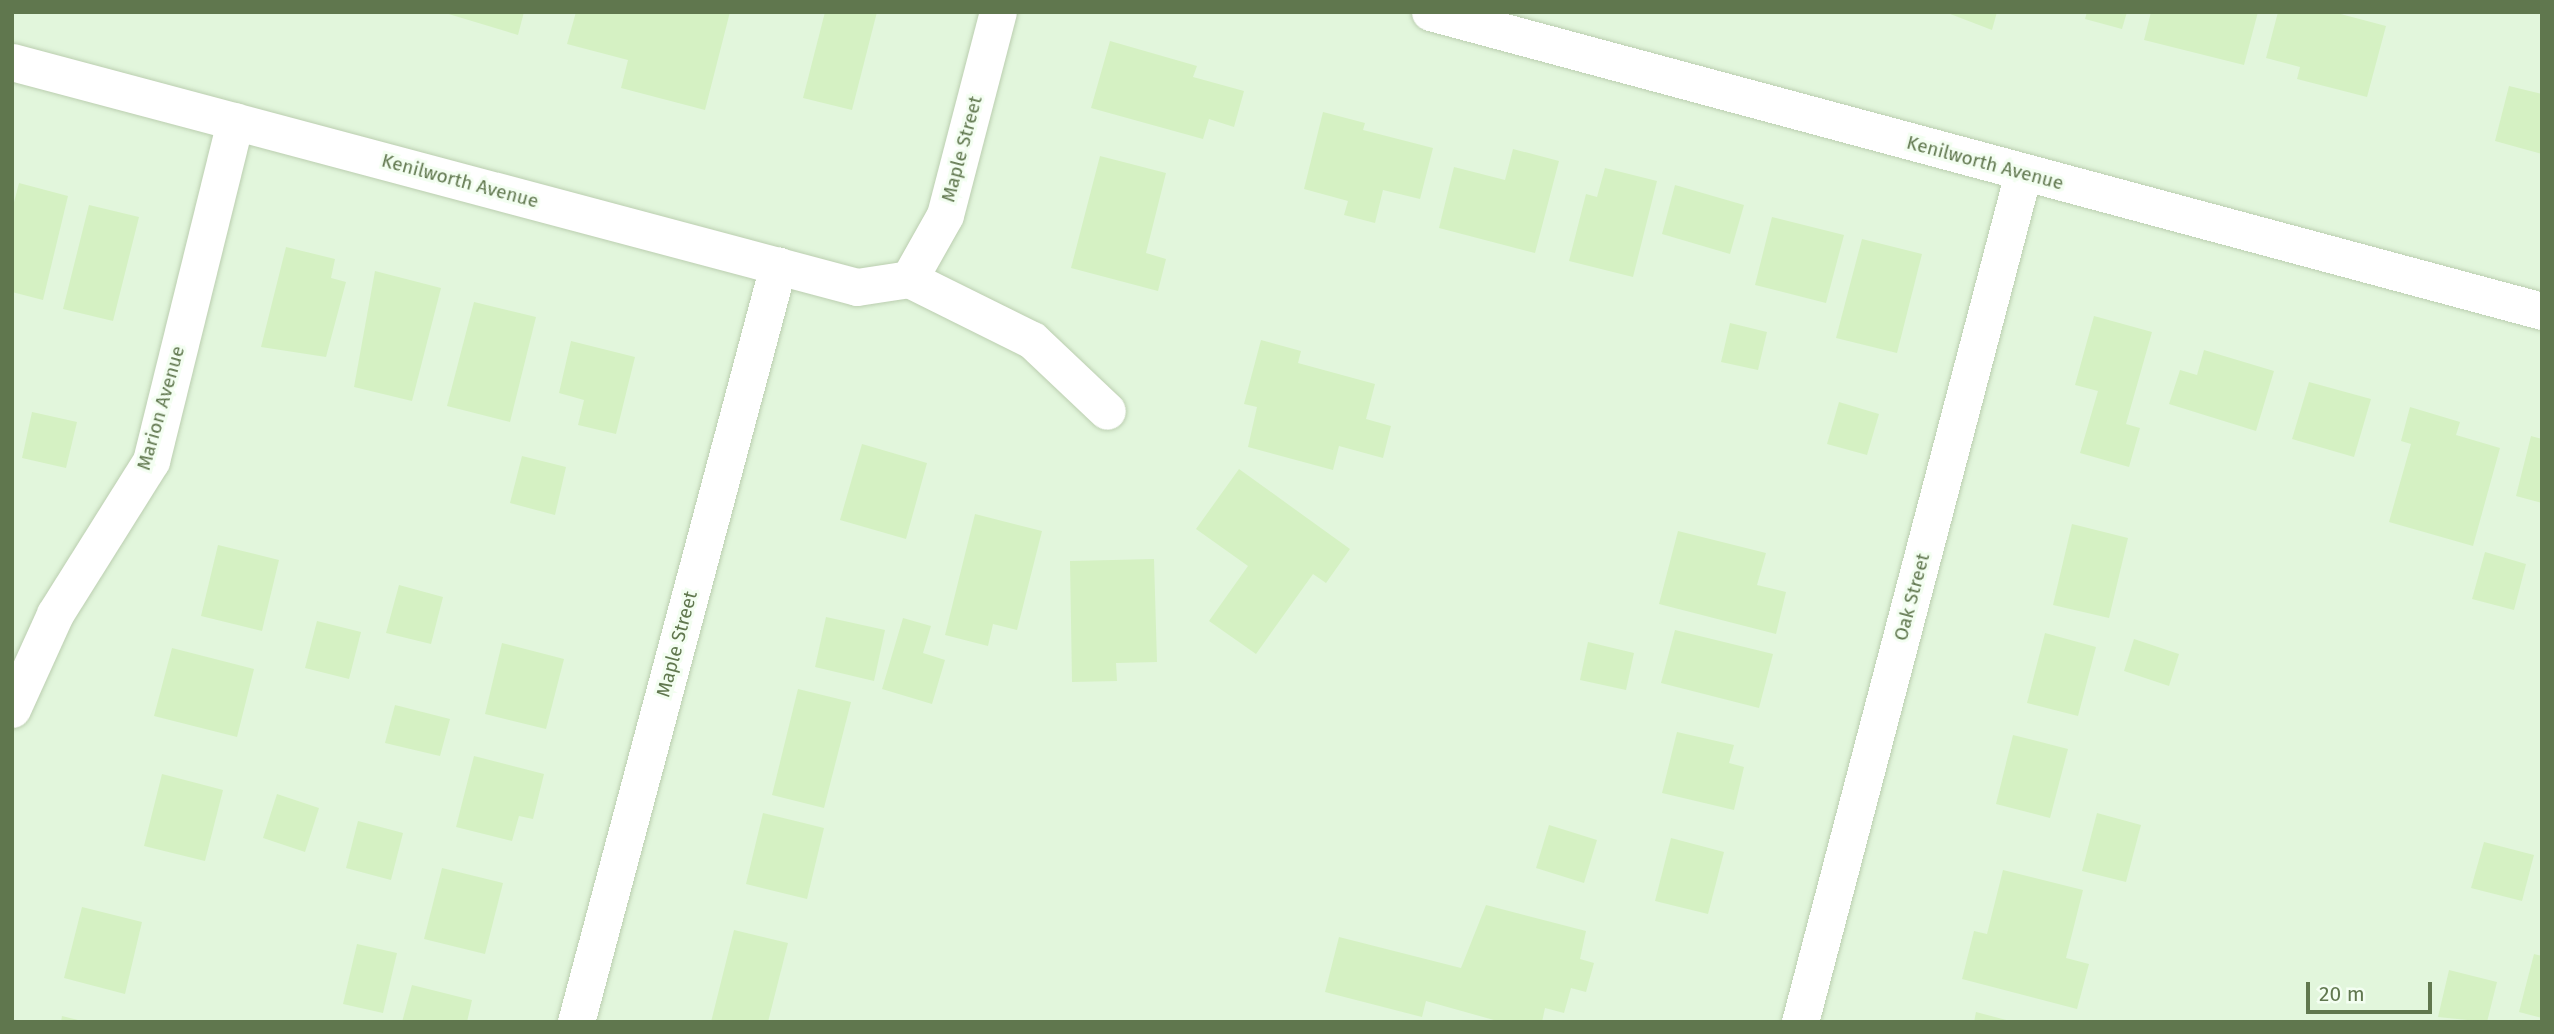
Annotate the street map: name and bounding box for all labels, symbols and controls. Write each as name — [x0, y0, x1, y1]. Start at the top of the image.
street label: Maple Street — [937, 93, 987, 205]
street label: Kenilworth Avenue — [1904, 131, 2066, 195]
street label: Kenilworth Avenue — [379, 149, 541, 213]
street label: Marion Avenue — [132, 343, 190, 473]
street label: Oak Street — [1889, 551, 1935, 643]
street label: Maple Street — [652, 588, 702, 700]
scale bar — [2309, 968, 2435, 1012]
text: 20 m — [2319, 981, 2365, 1007]

